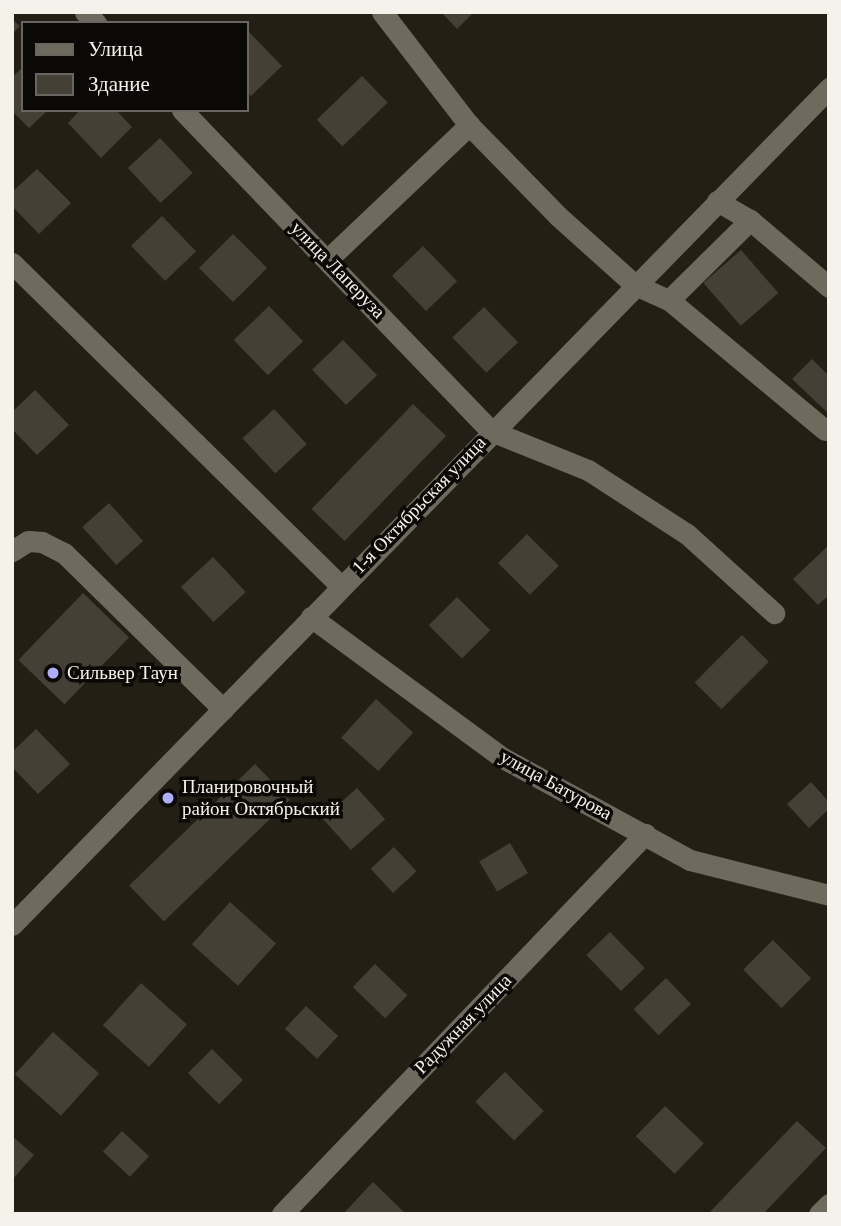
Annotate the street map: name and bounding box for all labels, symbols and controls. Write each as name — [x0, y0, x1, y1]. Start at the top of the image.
legend — [21, 21, 248, 112]
text: Улица — [88, 37, 143, 61]
text: Здание — [88, 72, 150, 96]
street label: улица Лаперуза — [286, 217, 390, 323]
street label: 1-я Октябрьская улица — [347, 431, 491, 579]
place label: Сильвер Таун — [67, 662, 178, 684]
marker: Сильвер Таун — [45, 665, 61, 681]
street label: улица Батурова — [496, 745, 616, 825]
place label: Планировочный район Октябрьский — [182, 776, 340, 820]
marker: Планировочный район Октябрьский — [160, 790, 176, 806]
street label: Радужная улица — [410, 969, 516, 1079]

